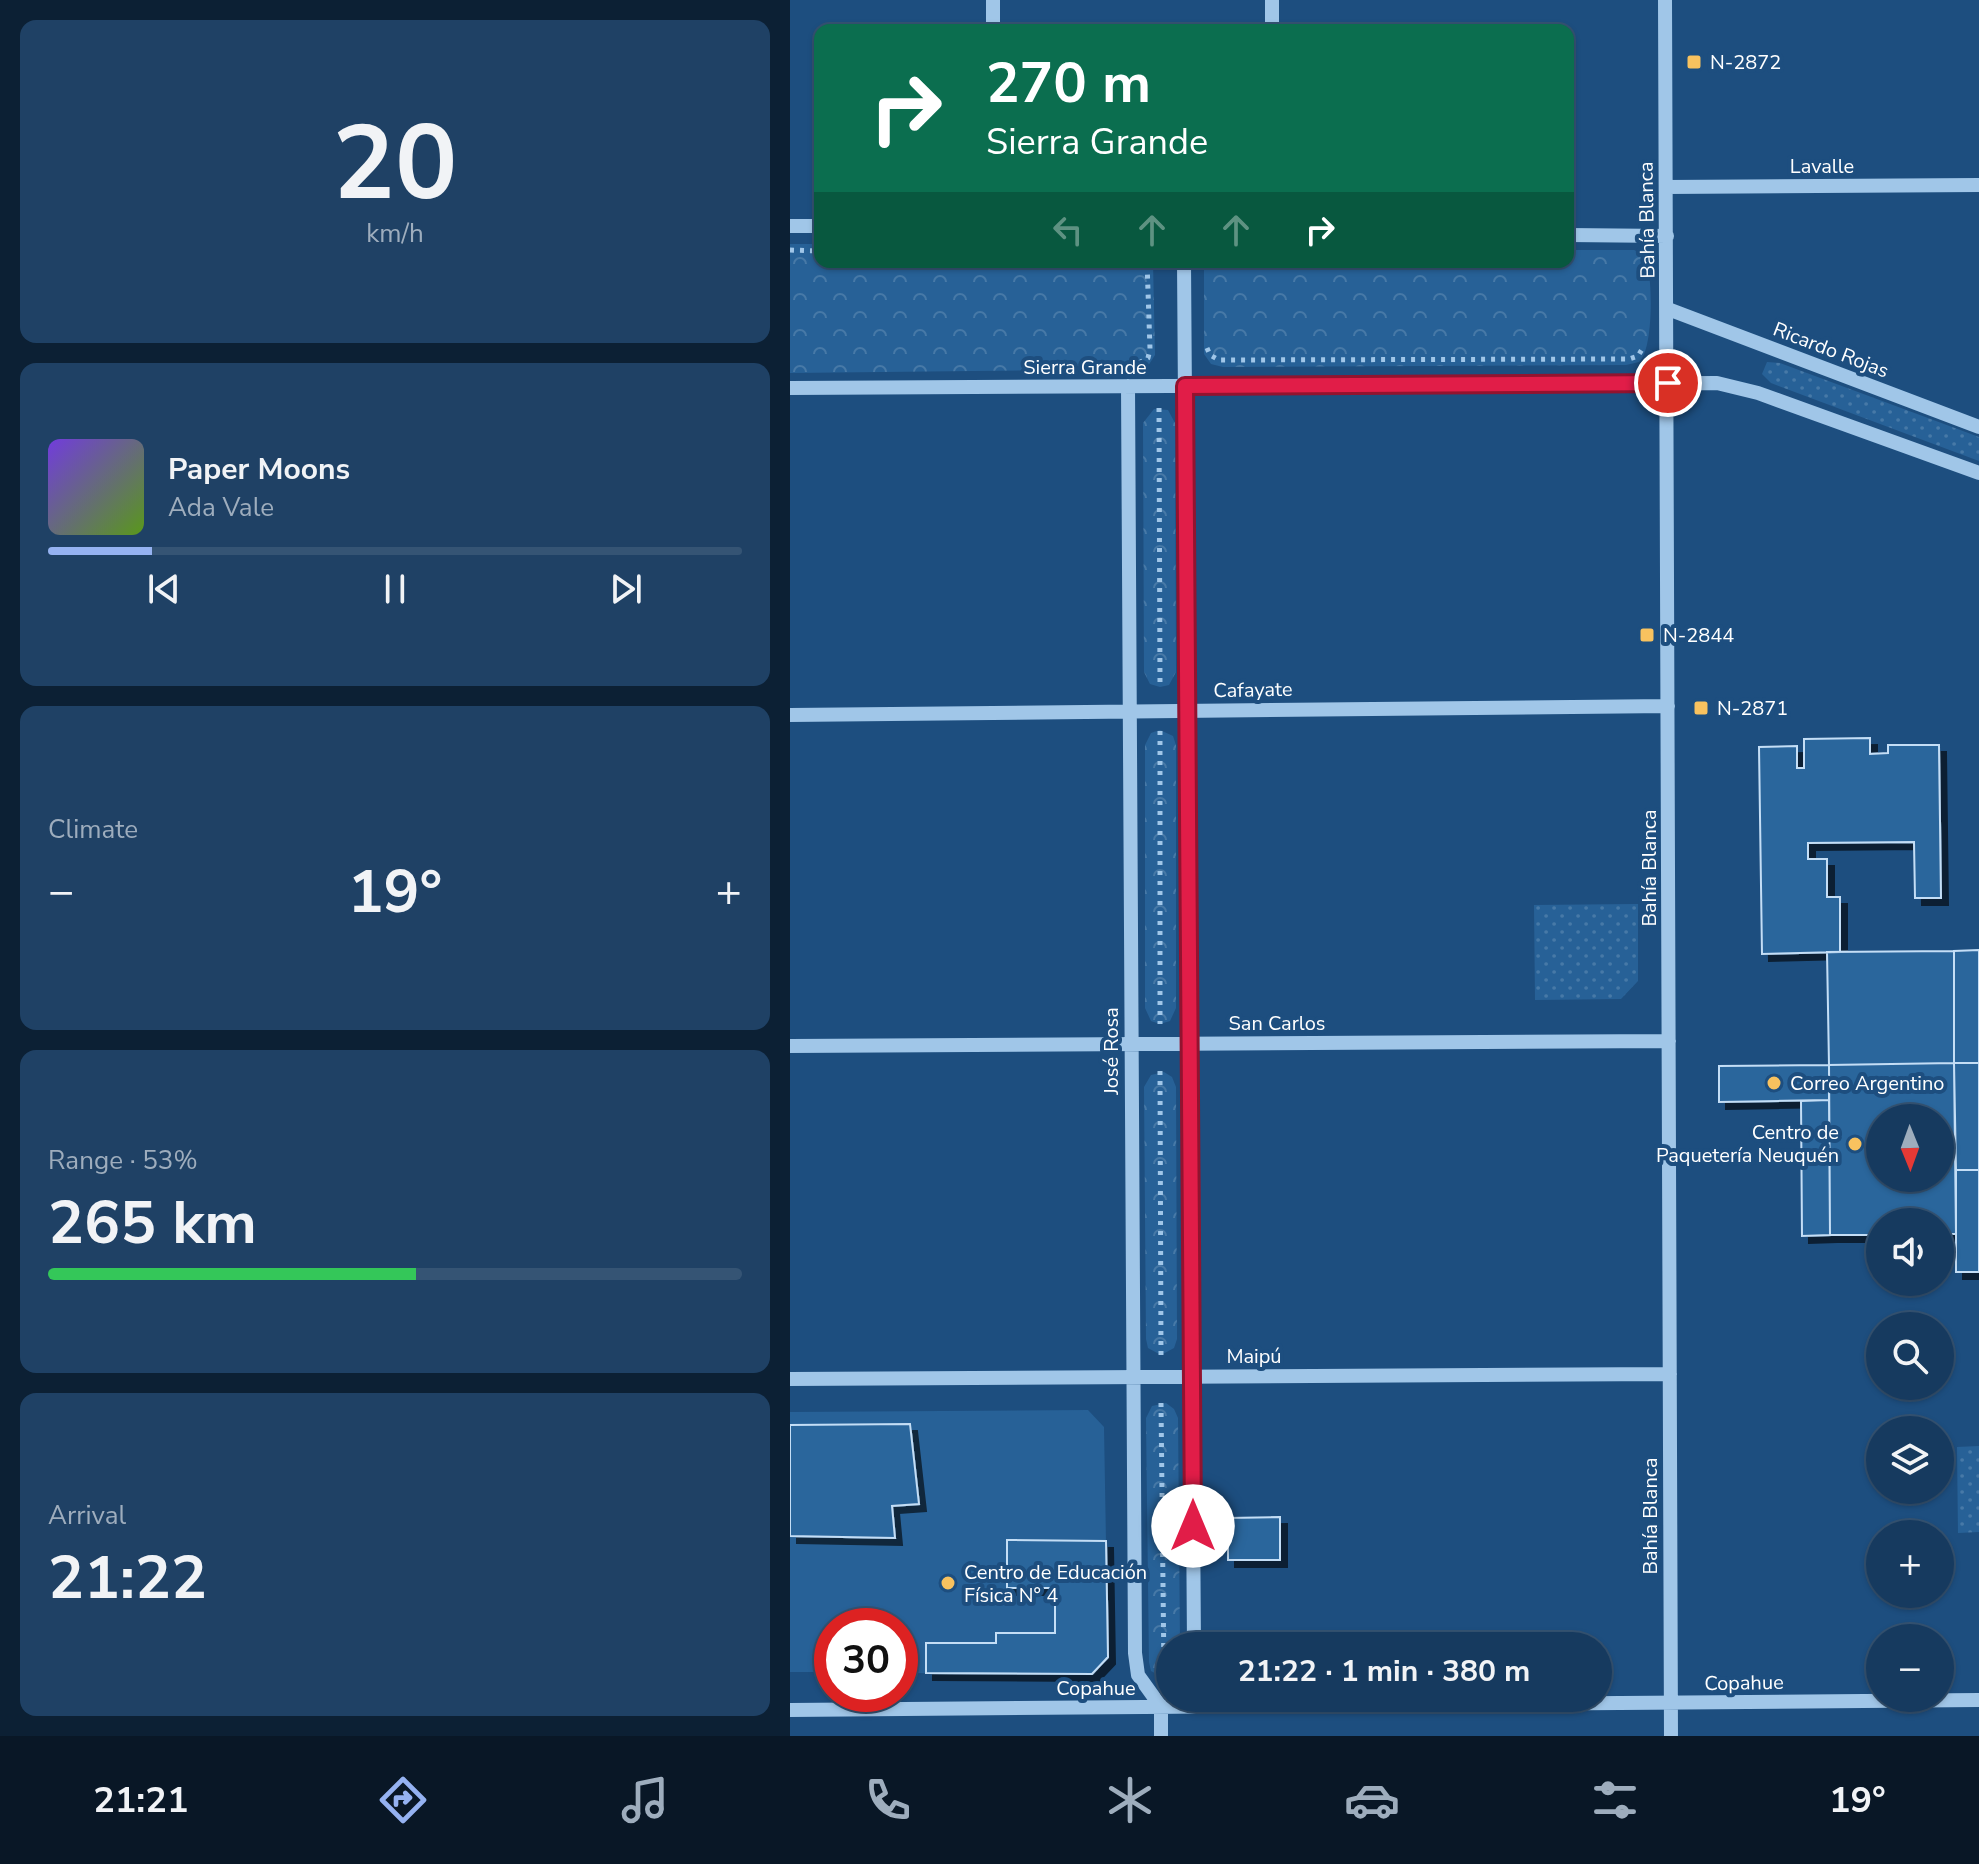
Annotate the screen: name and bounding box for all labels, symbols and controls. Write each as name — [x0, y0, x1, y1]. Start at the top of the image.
text: 270 m — [986, 45, 1151, 122]
place label: N-2872 — [1710, 49, 1781, 76]
marker: N-2872 — [1685, 53, 1703, 71]
icon: right — [854, 56, 958, 160]
text: 20 — [333, 93, 457, 235]
text: Sierra Grande — [986, 118, 1208, 167]
street label: Lavalle — [1790, 153, 1854, 180]
street label: Bahía Blanca — [1632, 161, 1662, 279]
icon: left — [1046, 208, 1090, 252]
icon: ahead — [1130, 208, 1174, 252]
icon: ahead — [1214, 208, 1258, 252]
icon: right — [1298, 208, 1342, 252]
text: km/h — [366, 216, 424, 251]
street label: Ricardo Rojas — [1769, 316, 1893, 384]
pin — [1634, 349, 1702, 417]
street label: Sierra Grande — [1023, 354, 1147, 381]
icon: arrive — [1646, 361, 1690, 405]
text: Paper Moons — [168, 449, 350, 490]
text: Ada Vale — [168, 490, 274, 525]
icon: previous — [142, 567, 186, 611]
icon: pause — [373, 567, 417, 611]
icon: next — [604, 567, 648, 611]
place label: N-2844 — [1663, 622, 1734, 649]
marker: N-2844 — [1638, 626, 1656, 644]
street label: Cafayate — [1213, 676, 1293, 704]
place label: N-2871 — [1717, 695, 1788, 722]
marker: N-2871 — [1692, 699, 1710, 717]
street label: Bahía Blanca — [1636, 809, 1663, 927]
text: Climate — [48, 812, 138, 847]
text: 19° — [348, 851, 442, 933]
text: − — [48, 862, 74, 922]
text: + — [716, 862, 742, 922]
street label: José Rosa — [1098, 1007, 1125, 1096]
street label: San Carlos — [1229, 1010, 1325, 1037]
place label: Correo Argentino — [1790, 1070, 1944, 1097]
marker: Correo Argentino — [1765, 1074, 1783, 1092]
north arrow — [1866, 1104, 1954, 1192]
map controls — [1866, 1104, 1954, 1712]
place label: Centro de Paquetería Neuquén — [1656, 1119, 1839, 1169]
marker: Centro de Paquetería Neuquén — [1846, 1135, 1864, 1153]
text: Range · 53% — [48, 1143, 198, 1178]
text: 265 km — [48, 1182, 257, 1264]
button: sound — [1866, 1208, 1954, 1296]
button: search — [1866, 1312, 1954, 1400]
street label: Maipú — [1226, 1343, 1282, 1370]
button: layers — [1866, 1416, 1954, 1504]
street label: Bahía Blanca — [1637, 1457, 1664, 1575]
position arrow — [1151, 1484, 1235, 1568]
text: Arrival — [48, 1498, 126, 1533]
button: + — [1866, 1520, 1954, 1608]
text: 21:22 — [48, 1537, 207, 1619]
place label: Centro de Educación Física N° 4 — [964, 1559, 1147, 1609]
marker: Centro de Educación Física N° 4 — [939, 1574, 957, 1592]
speed limit sign: 30 — [814, 1608, 918, 1712]
button: − — [1866, 1624, 1954, 1712]
text: 21:22 · 1 min · 380 m — [1238, 1651, 1530, 1692]
street label: Copahue — [1704, 1669, 1784, 1697]
street label: Copahue — [1056, 1675, 1136, 1702]
icon: directions — [375, 1772, 431, 1828]
icon: music — [617, 1772, 673, 1828]
icon: phone — [860, 1772, 916, 1828]
icon: climate — [1102, 1772, 1158, 1828]
icon: car — [1344, 1772, 1400, 1828]
icon: filters — [1587, 1772, 1643, 1828]
text: 21:21 — [93, 1776, 189, 1825]
text: 19° — [1829, 1776, 1886, 1825]

